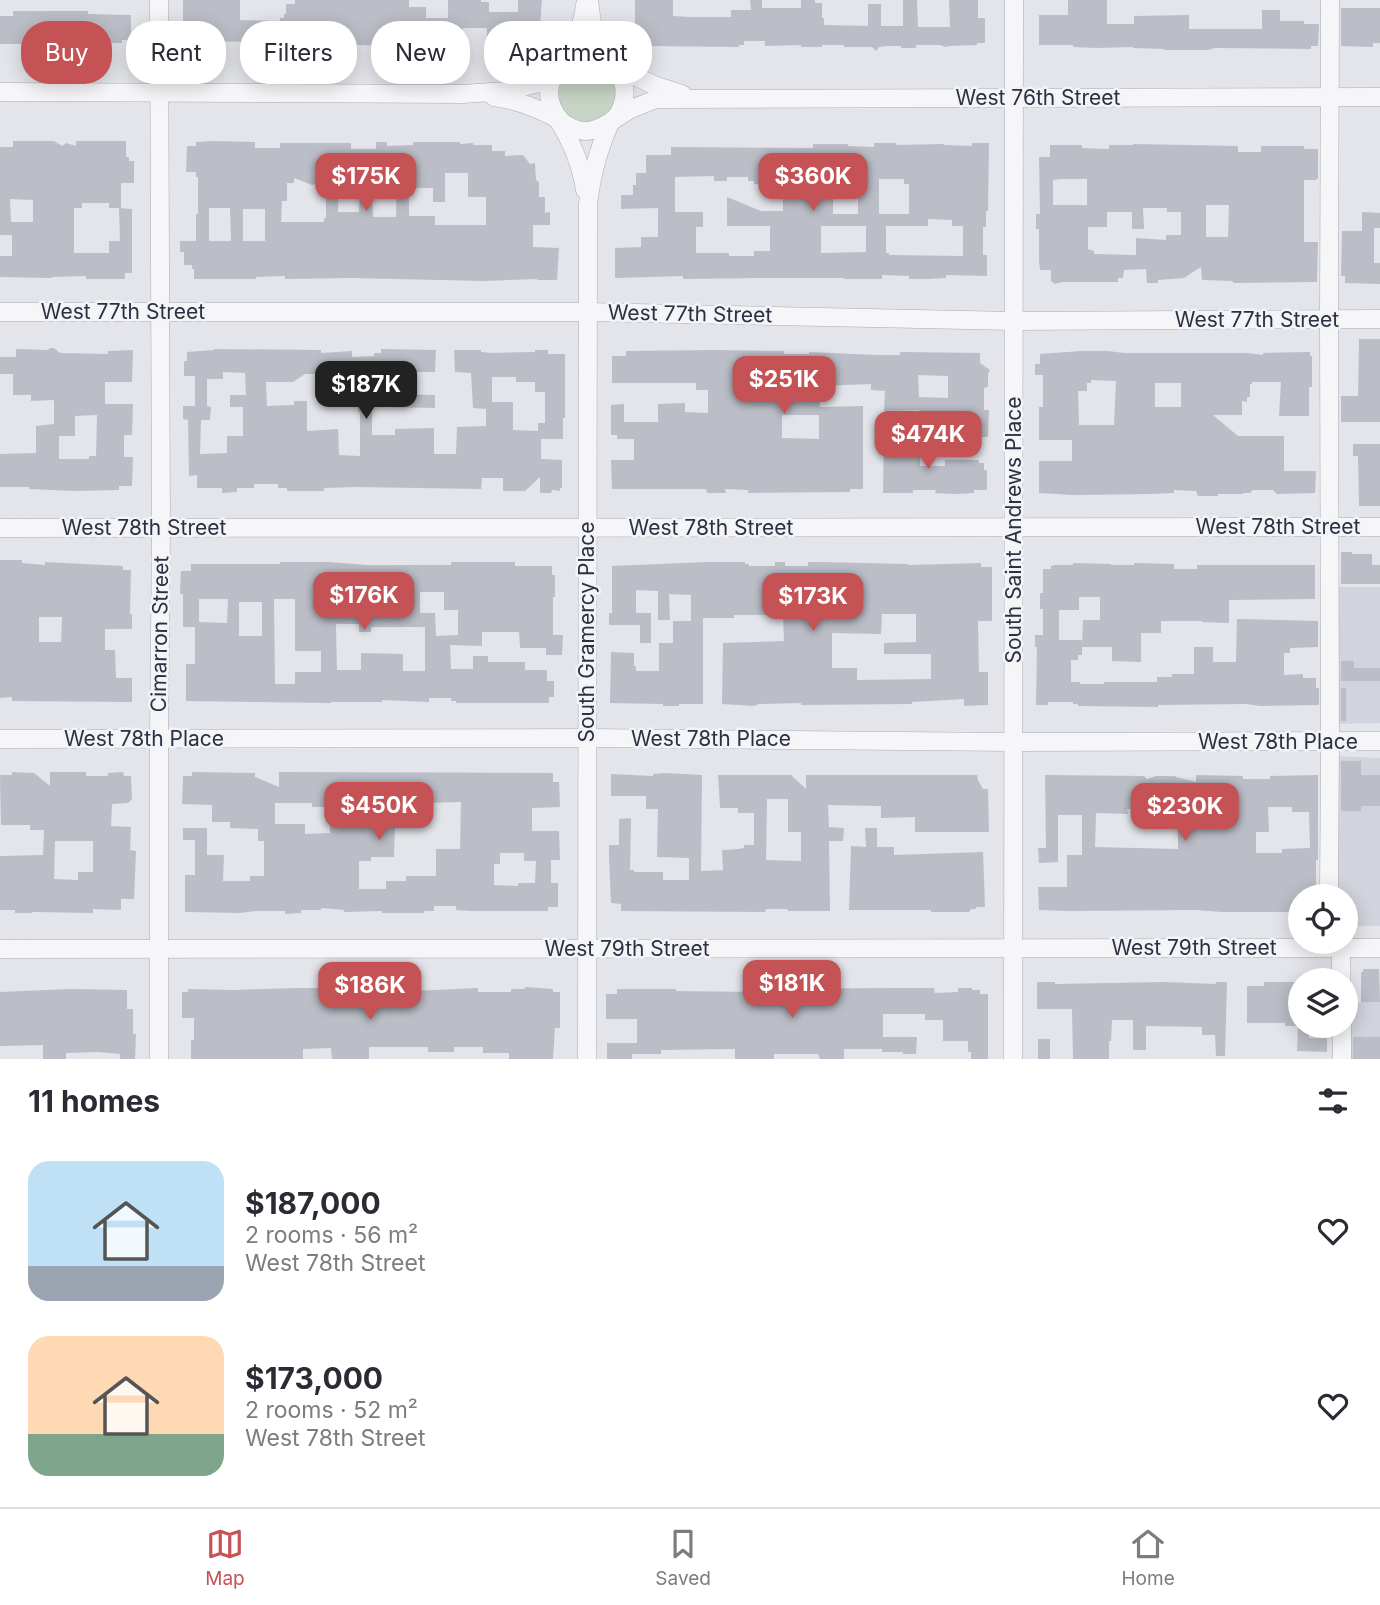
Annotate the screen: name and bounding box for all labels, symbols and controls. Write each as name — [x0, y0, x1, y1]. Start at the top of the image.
chip: Buy — [21, 21, 112, 84]
chip: Rent — [126, 21, 226, 84]
chip: Filters — [240, 21, 357, 84]
chip: New — [371, 21, 470, 84]
chip: Apartment — [484, 21, 652, 84]
street label: West 76th Street — [956, 85, 1121, 110]
pin: $175K — [317, 154, 415, 213]
pin: $360K — [764, 154, 862, 213]
text: $175K — [331, 162, 401, 190]
text: $360K — [775, 162, 851, 190]
street label: West 77th Street — [41, 299, 205, 324]
street label: West 77th Street — [608, 300, 773, 327]
street label: West 77th Street — [1175, 307, 1339, 332]
pin: $251K — [735, 356, 833, 416]
pin: $187K — [317, 362, 415, 421]
text: $251K — [749, 365, 819, 393]
text: $187K — [331, 370, 401, 398]
street label: South Saint Andrews Place — [1001, 396, 1026, 664]
pin: $474K — [879, 412, 977, 471]
text: $474K — [891, 420, 965, 448]
street label: West 78th Street — [1196, 514, 1361, 539]
street label: West 78th Street — [62, 515, 227, 540]
street label: West 78th Street — [629, 515, 794, 540]
street label: South Gramercy Place — [574, 521, 599, 743]
street label: Cimarron Street — [146, 555, 173, 712]
pin: $176K — [315, 572, 413, 632]
pin: $173K — [764, 574, 862, 633]
text: $176K — [329, 581, 399, 609]
text: $173K — [778, 582, 848, 610]
street label: West 78th Place — [64, 726, 224, 751]
street label: West 78th Place — [631, 726, 791, 751]
street label: West 78th Place — [1198, 729, 1358, 754]
pin: $450K — [330, 782, 428, 842]
pin: $230K — [1136, 784, 1234, 843]
text: $450K — [340, 791, 418, 819]
text: $230K — [1147, 792, 1223, 820]
map controls — [1288, 884, 1358, 1038]
button: locate — [1288, 884, 1358, 954]
street label: West 79th Street — [1111, 935, 1277, 960]
street label: West 79th Street — [544, 936, 710, 961]
pin: $181K — [743, 960, 841, 1020]
pin: $186K — [321, 962, 419, 1022]
button: layers — [1288, 968, 1358, 1038]
text: $181K — [759, 969, 825, 997]
text: $186K — [334, 971, 406, 999]
icon: filters — [1314, 1082, 1352, 1120]
text: 11 homes — [28, 1083, 160, 1119]
text: $187,000 — [245, 1185, 381, 1221]
icon: home — [84, 1189, 168, 1273]
icon: heart — [1314, 1212, 1352, 1250]
text: 2 rooms · 56 m² — [245, 1221, 418, 1249]
text: West 78th Street — [245, 1249, 425, 1277]
text: $173,000 — [245, 1360, 383, 1396]
icon: home — [84, 1364, 168, 1448]
icon: heart — [1314, 1387, 1352, 1425]
text: 2 rooms · 52 m² — [245, 1396, 418, 1424]
text: West 78th Street — [245, 1424, 425, 1452]
tab: Map — [205, 1525, 245, 1590]
tab: Saved — [655, 1525, 711, 1590]
tab: Home — [1121, 1525, 1175, 1590]

